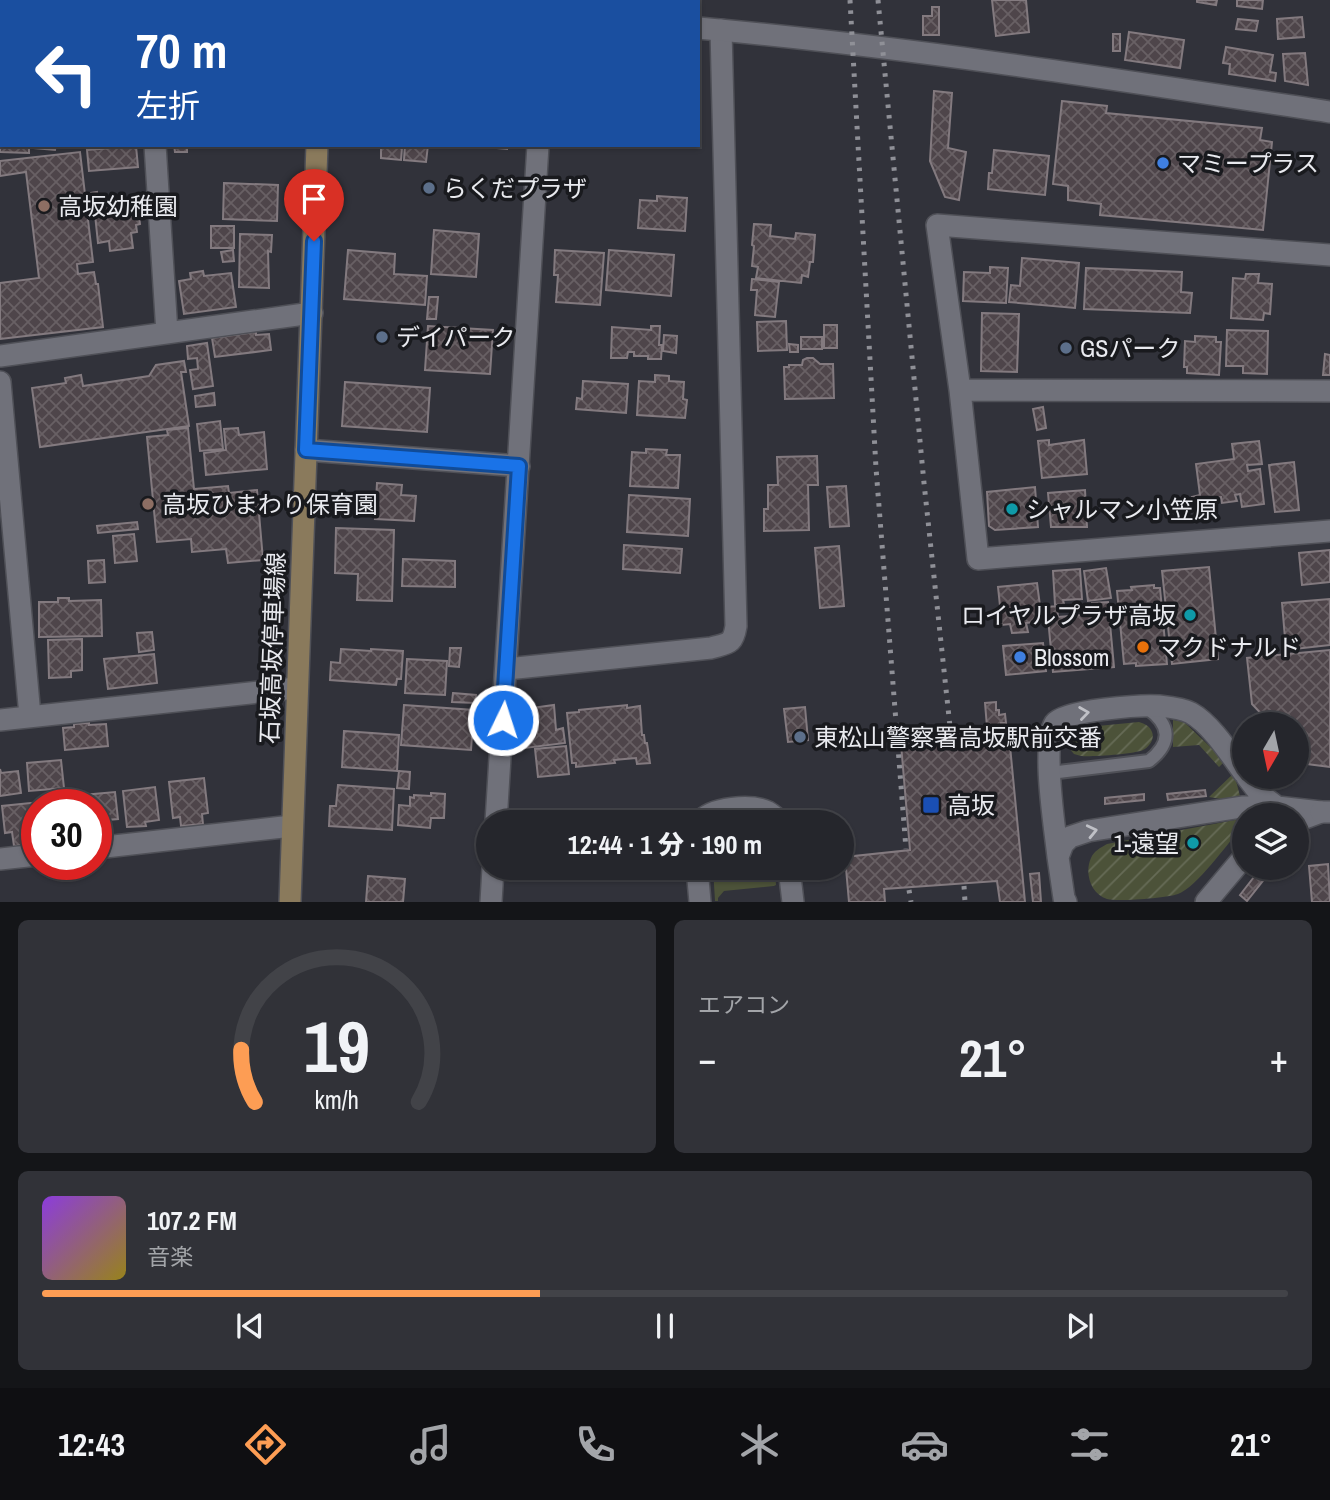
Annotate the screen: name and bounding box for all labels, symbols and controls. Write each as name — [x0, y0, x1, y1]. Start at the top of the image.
text: 70 m — [136, 17, 228, 83]
icon: left — [21, 28, 112, 119]
text: 左折 — [136, 84, 200, 127]
place label: マミープラス — [1177, 147, 1319, 179]
marker: マミープラス — [1155, 155, 1171, 171]
pin — [284, 169, 344, 241]
place label: らくだプラザ — [443, 172, 587, 204]
icon: arrive — [295, 180, 333, 218]
marker: らくだプラザ — [421, 180, 437, 196]
place label: 高坂幼稚園 — [58, 190, 178, 222]
marker: 高坂幼稚園 — [36, 198, 52, 214]
place label: デイパーク — [396, 321, 516, 353]
marker: デイパーク — [374, 329, 390, 345]
place label: GSパーク — [1080, 332, 1180, 364]
marker: GSパーク — [1058, 340, 1074, 356]
place label: 高坂ひまわり保育園 — [162, 488, 378, 520]
place label: シャルマン小笠原 — [1026, 493, 1218, 525]
marker: 高坂ひまわり保育園 — [140, 496, 156, 512]
marker: シャルマン小笠原 — [1004, 501, 1020, 517]
street label: 石坂高坂停車場線 — [253, 552, 291, 744]
place label: ロイヤルプラザ高坂 — [961, 599, 1176, 631]
marker: ロイヤルプラザ高坂 — [1182, 607, 1198, 623]
place label: マクドナルド — [1157, 631, 1301, 663]
marker: マクドナルド — [1135, 639, 1151, 655]
place label: Blossom — [1034, 641, 1109, 673]
marker: Blossom — [1012, 649, 1028, 665]
position arrow — [466, 683, 540, 757]
one-way arrow — [1078, 705, 1090, 720]
north arrow — [1232, 712, 1309, 789]
map controls — [1232, 712, 1309, 880]
place label: 東松山警察署高坂駅前交番 — [814, 721, 1102, 753]
marker: 東松山警察署高坂駅前交番 — [792, 729, 808, 745]
speed limit sign: 30 — [21, 789, 112, 880]
place label: 高坂 — [947, 789, 995, 821]
marker: 高坂 — [921, 795, 941, 815]
button: layers — [1232, 803, 1309, 880]
one-way arrow — [1086, 824, 1098, 839]
text: 12:44 · 1 分 · 190 m — [568, 827, 762, 862]
place label: 1-遠望 — [1114, 827, 1179, 859]
marker: 1-遠望 — [1185, 835, 1201, 851]
text: エアコン — [698, 989, 790, 1020]
text: 19 — [304, 998, 370, 1096]
text: 21° — [959, 1023, 1027, 1093]
text: − — [698, 1033, 716, 1084]
text: + — [1270, 1033, 1288, 1084]
text: km/h — [315, 1083, 359, 1117]
text: 107.2 FM — [147, 1203, 237, 1238]
text: 音楽 — [147, 1241, 193, 1272]
icon: previous — [231, 1307, 269, 1345]
icon: pause — [646, 1307, 684, 1345]
icon: next — [1061, 1307, 1099, 1345]
icon: directions — [241, 1420, 290, 1469]
icon: music — [406, 1420, 455, 1469]
icon: phone — [571, 1420, 620, 1469]
icon: climate — [735, 1420, 784, 1469]
icon: car — [900, 1420, 949, 1469]
icon: filters — [1065, 1420, 1114, 1469]
text: 12:43 — [58, 1423, 125, 1466]
text: 21° — [1230, 1423, 1272, 1466]

